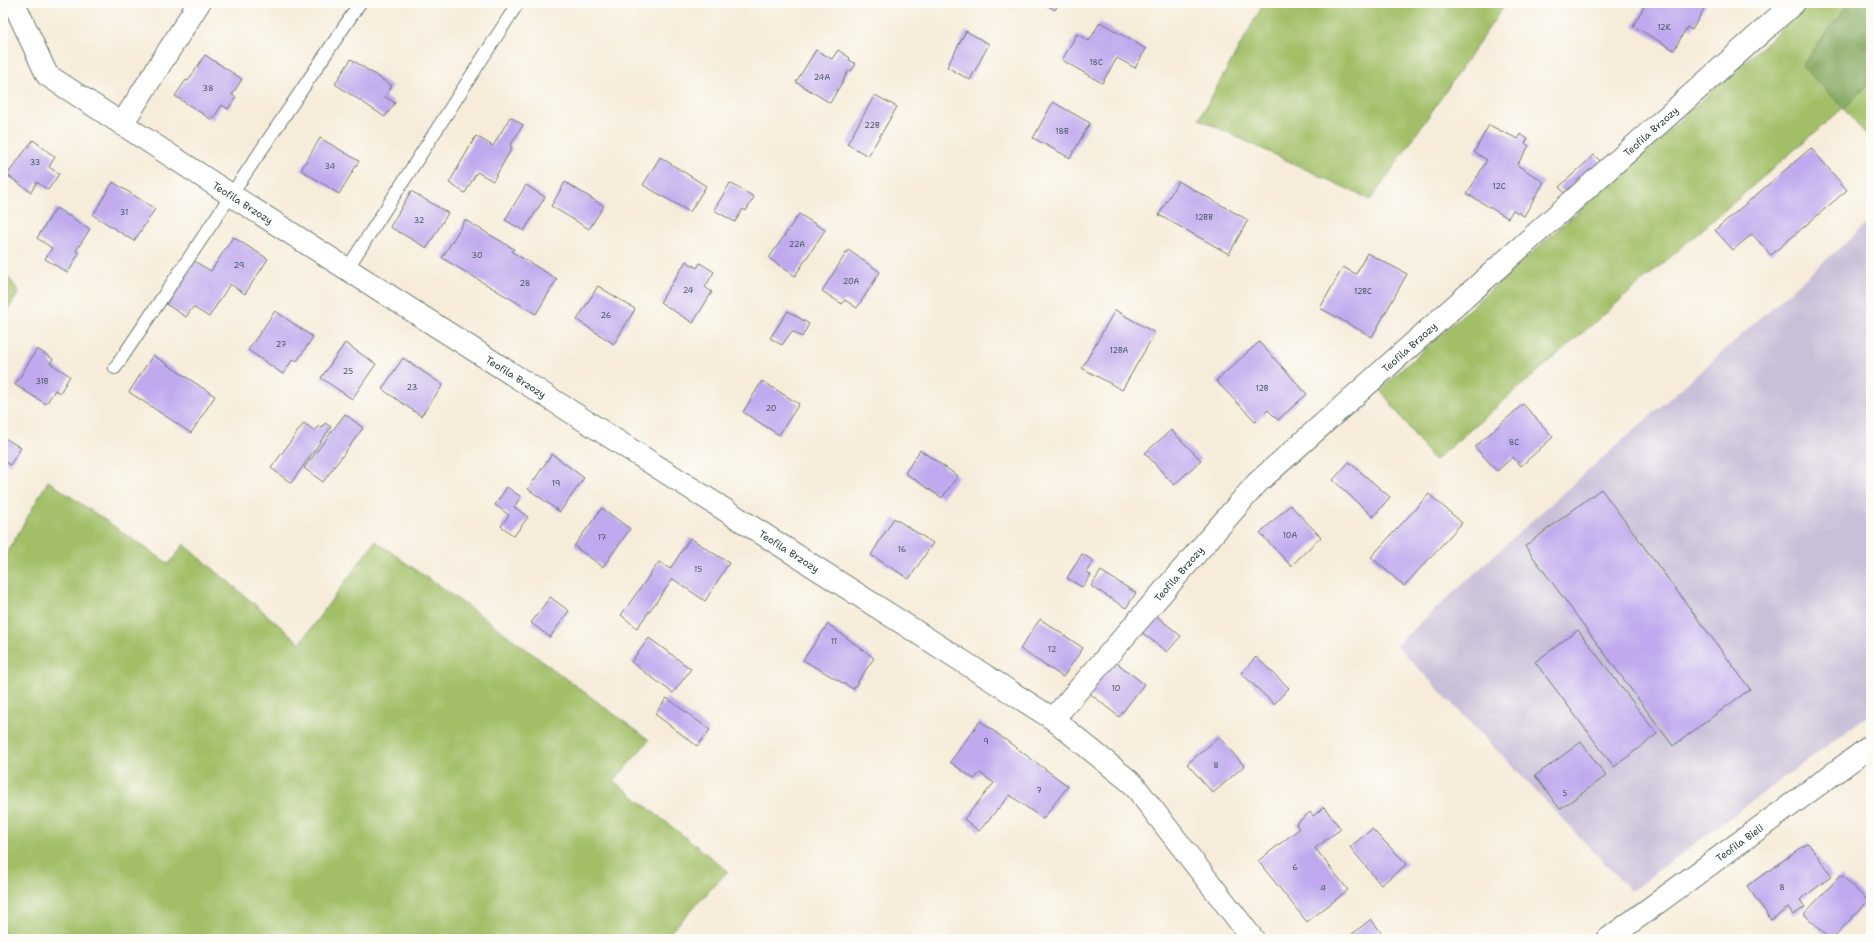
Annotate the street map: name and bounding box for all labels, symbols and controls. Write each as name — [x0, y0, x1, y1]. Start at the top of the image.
house number: 12K — [1657, 22, 1672, 33]
house number: 18C — [1089, 57, 1103, 68]
house number: 24A — [814, 72, 830, 83]
house number: 38 — [203, 83, 213, 94]
street label: Teofila Brzozy — [1621, 103, 1681, 159]
house number: 22B — [864, 120, 880, 131]
house number: 18B — [1055, 126, 1069, 137]
house number: 33 — [30, 157, 40, 168]
house number: 34 — [325, 161, 336, 172]
street label: Teofila Brzozy — [210, 179, 275, 227]
house number: 12C — [1492, 181, 1506, 192]
house number: 31 — [120, 207, 128, 218]
house number: 12BB — [1195, 212, 1213, 223]
house number: 32 — [414, 215, 425, 226]
house number: 22A — [789, 239, 805, 250]
house number: 30 — [471, 250, 483, 261]
house number: 29 — [234, 260, 244, 271]
house number: 20A — [843, 276, 860, 287]
house number: 28 — [520, 278, 530, 289]
house number: 24 — [683, 285, 694, 296]
house number: 12BC — [1354, 286, 1372, 297]
house number: 26 — [601, 310, 612, 321]
street label: Teofila Brzozy — [1379, 319, 1440, 375]
house number: 27 — [276, 339, 287, 350]
house number: 12BA — [1110, 345, 1129, 356]
street label: Teofila Brzozy — [483, 353, 549, 401]
house number: 25 — [343, 366, 353, 377]
house number: 31B — [35, 376, 49, 387]
house number: 23 — [407, 382, 417, 393]
house number: 12B — [1255, 383, 1269, 394]
house number: 20 — [766, 403, 776, 414]
house number: 8C — [1509, 437, 1519, 448]
house number: 19 — [552, 478, 560, 489]
street label: Teofila Brzozy — [756, 527, 822, 576]
house number: 10A — [1283, 530, 1297, 541]
house number: 17 — [598, 532, 607, 543]
house number: 16 — [898, 544, 907, 555]
street label: Teofila Brzozy — [1151, 544, 1207, 604]
house number: 15 — [694, 564, 702, 575]
house number: 11 — [831, 636, 837, 647]
house number: 12 — [1048, 644, 1057, 655]
house number: 10 — [1112, 683, 1120, 694]
house number: 9 — [983, 736, 989, 747]
house number: 8 — [1213, 760, 1219, 771]
house number: 7 — [1036, 785, 1042, 796]
house number: 5 — [1563, 788, 1568, 799]
street label: Teofila Bieli — [1713, 821, 1766, 865]
house number: 6 — [1292, 862, 1298, 873]
house number: 8 — [1779, 882, 1785, 893]
house number: 4 — [1320, 883, 1326, 894]

